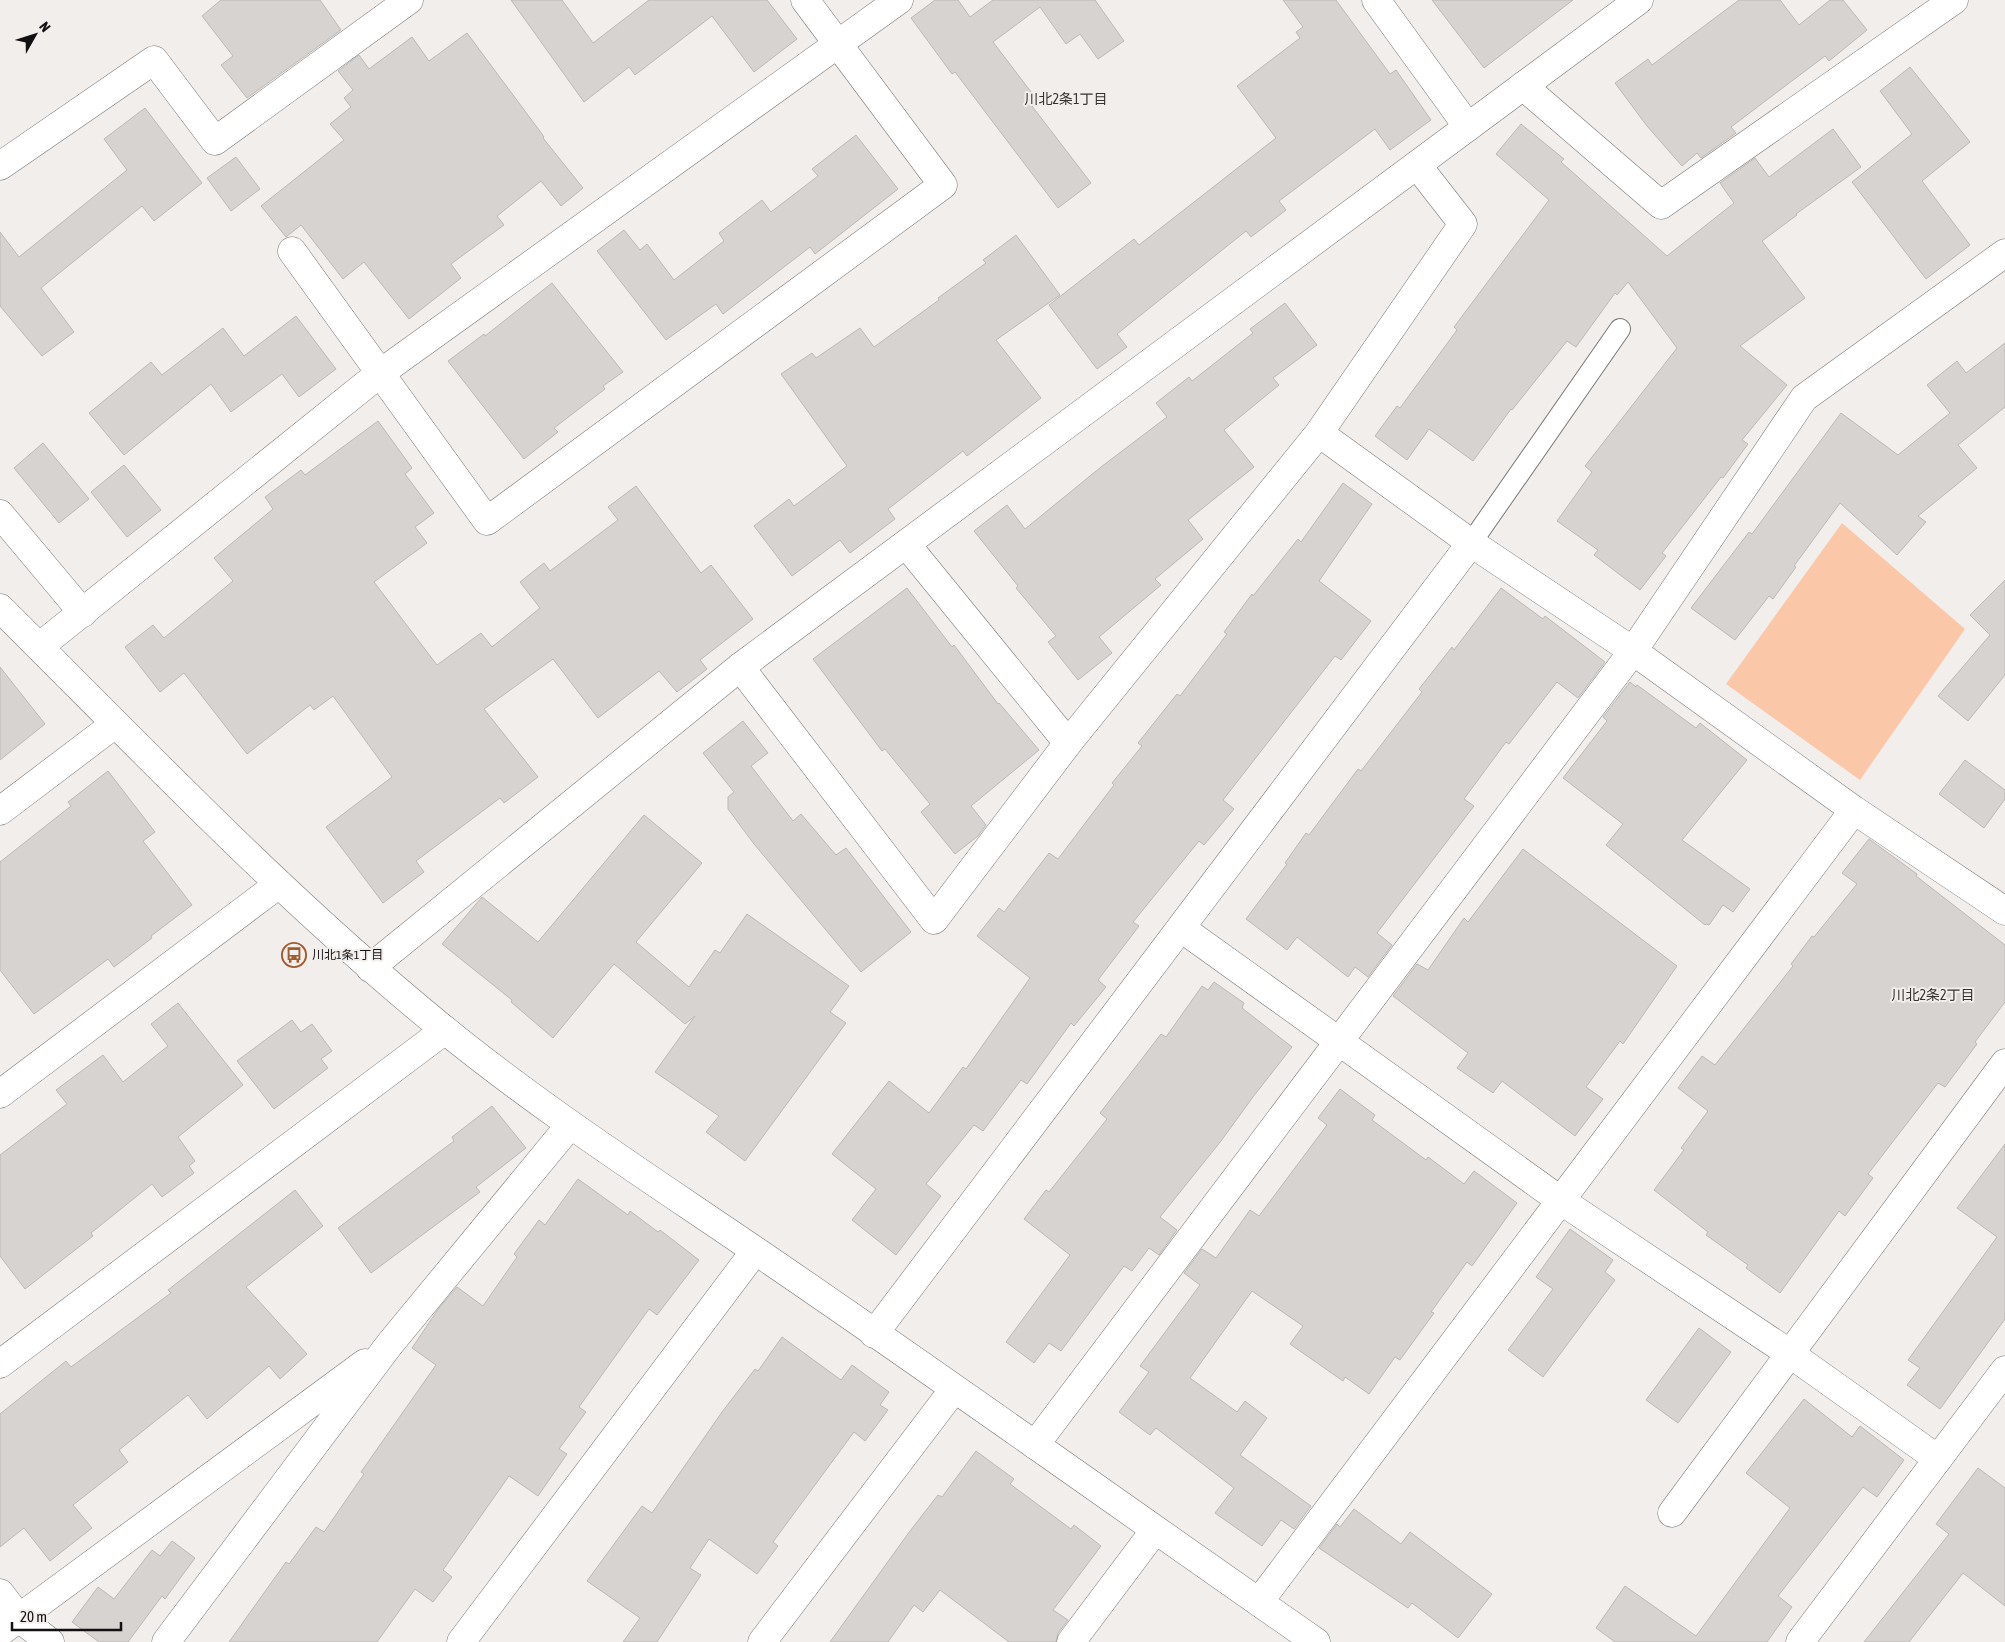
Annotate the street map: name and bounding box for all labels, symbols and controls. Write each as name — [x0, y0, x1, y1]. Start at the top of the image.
north arrow — [10, 10, 60, 60]
text: N — [36, 19, 54, 35]
district label: 川北2条1丁目 — [1024, 91, 1108, 107]
bus stop icon: 川北1条1丁目 — [281, 942, 307, 968]
place label: 川北1条1丁目 — [312, 948, 383, 962]
district label: 川北2条2丁目 — [1891, 987, 1975, 1003]
scale bar — [12, 1600, 121, 1632]
text: 20 m — [20, 1608, 47, 1625]

